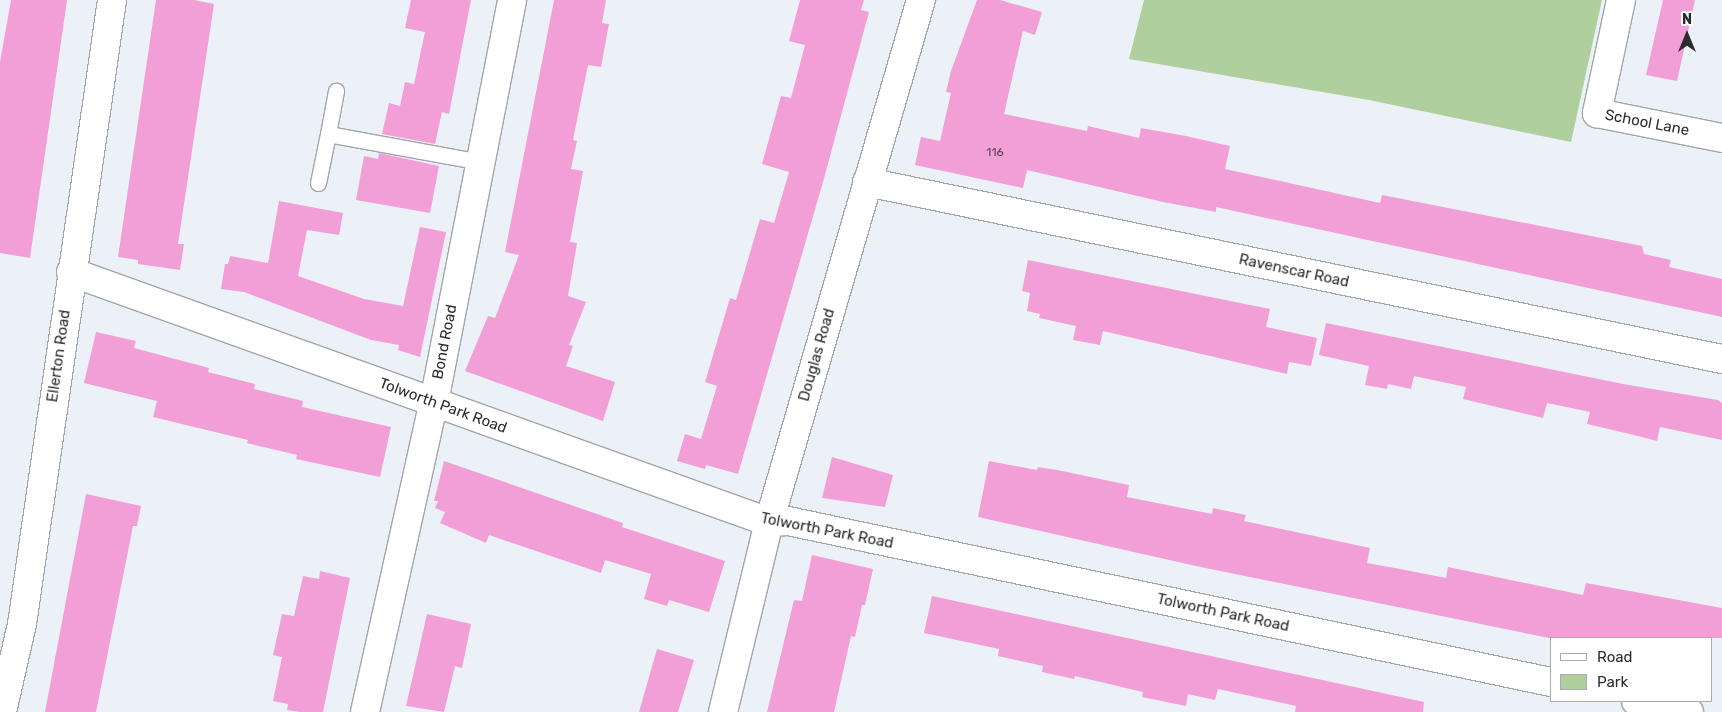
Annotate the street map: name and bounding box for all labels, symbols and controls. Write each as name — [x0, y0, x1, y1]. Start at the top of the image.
north arrow — [1662, 10, 1712, 60]
text: N — [1682, 11, 1692, 28]
street label: School Lane — [1603, 106, 1691, 140]
house number: 116 — [986, 146, 1004, 160]
street label: Ravenscar Road — [1237, 250, 1351, 292]
street label: Bond Road — [429, 303, 461, 381]
street label: Douglas Road — [795, 307, 839, 403]
street label: Ellerton Road — [44, 309, 74, 403]
street label: Tolworth Park Road — [377, 375, 509, 437]
street label: Tolworth Park Road — [759, 509, 895, 553]
street label: Tolworth Park Road — [1155, 590, 1291, 636]
legend — [1550, 637, 1712, 702]
text: Road — [1597, 648, 1633, 666]
text: Park — [1597, 673, 1628, 691]

